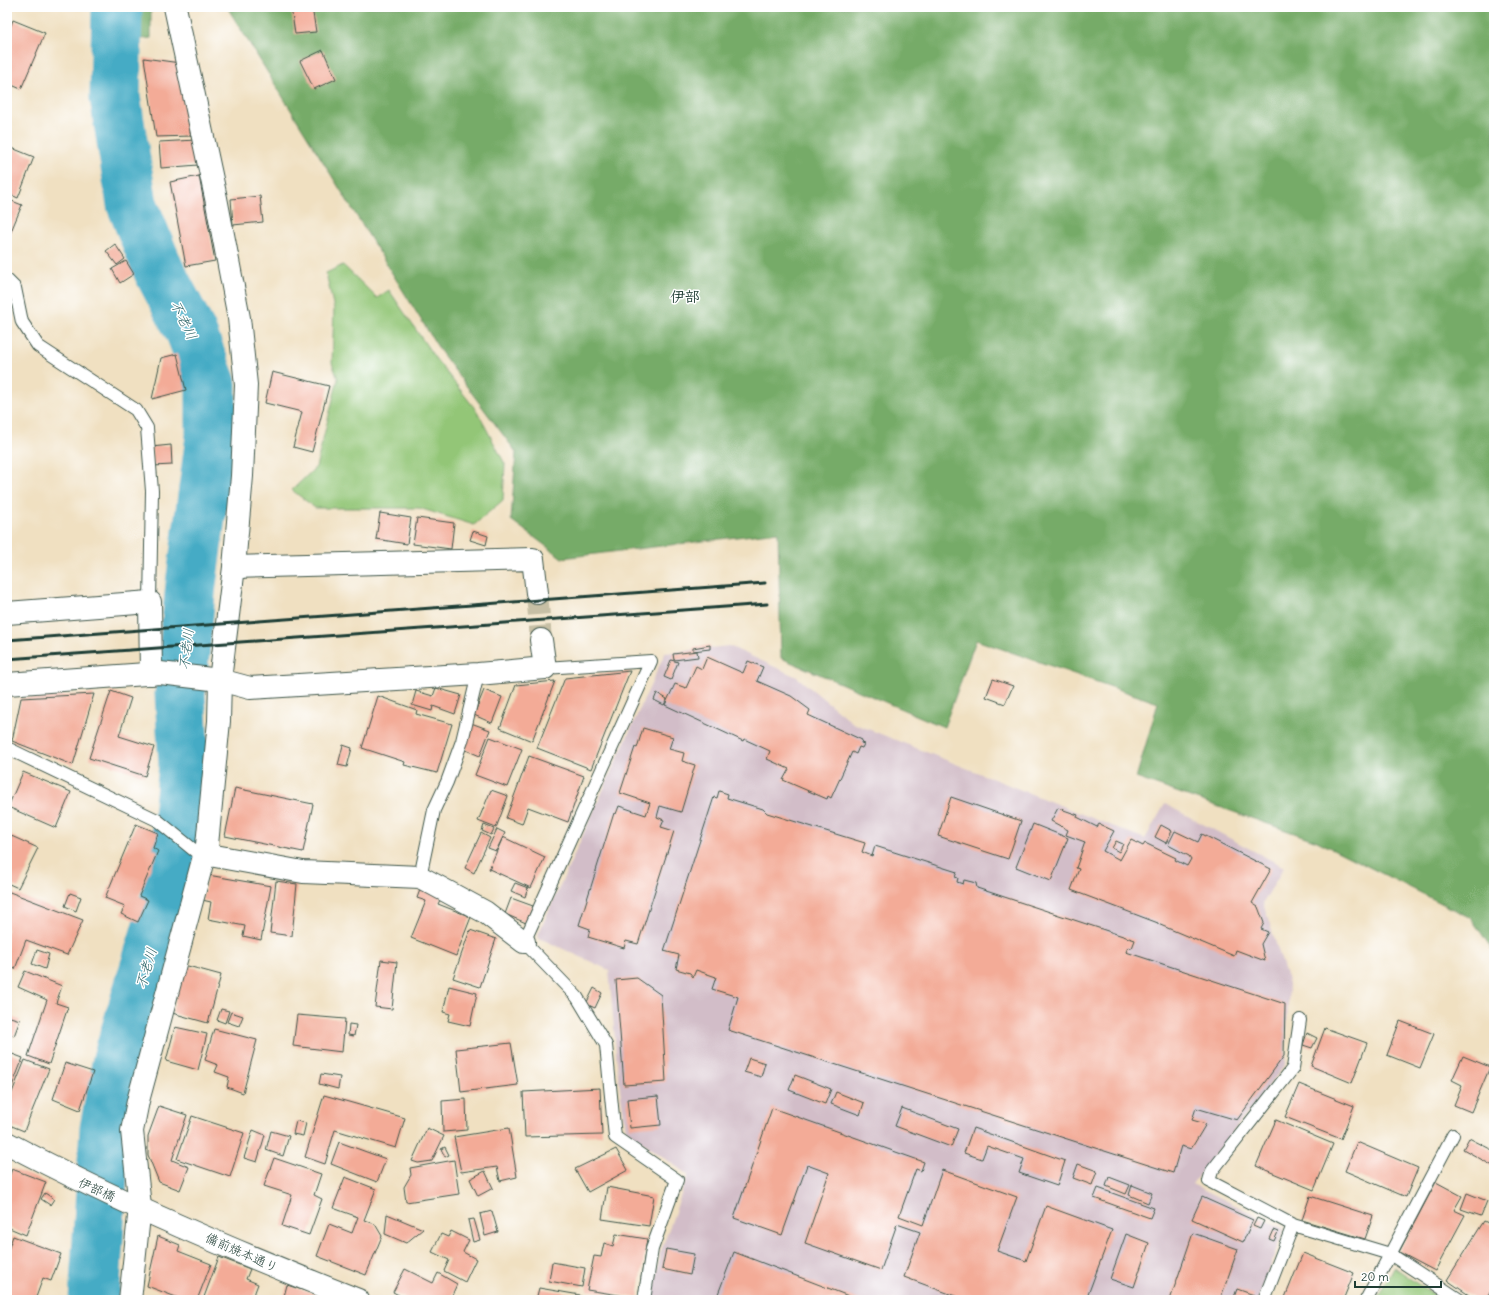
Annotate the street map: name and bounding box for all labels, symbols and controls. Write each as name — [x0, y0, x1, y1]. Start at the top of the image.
district label: 伊部 — [670, 287, 700, 306]
water label: 不老川 — [167, 297, 201, 343]
water label: 不老川 — [175, 627, 197, 671]
water label: 不老川 — [131, 945, 161, 991]
street label: 伊部橋 — [76, 1174, 118, 1205]
street label: 備前焼本通り — [203, 1229, 281, 1276]
scale bar — [1355, 1263, 1441, 1289]
text: 20 m — [1361, 1269, 1389, 1284]

